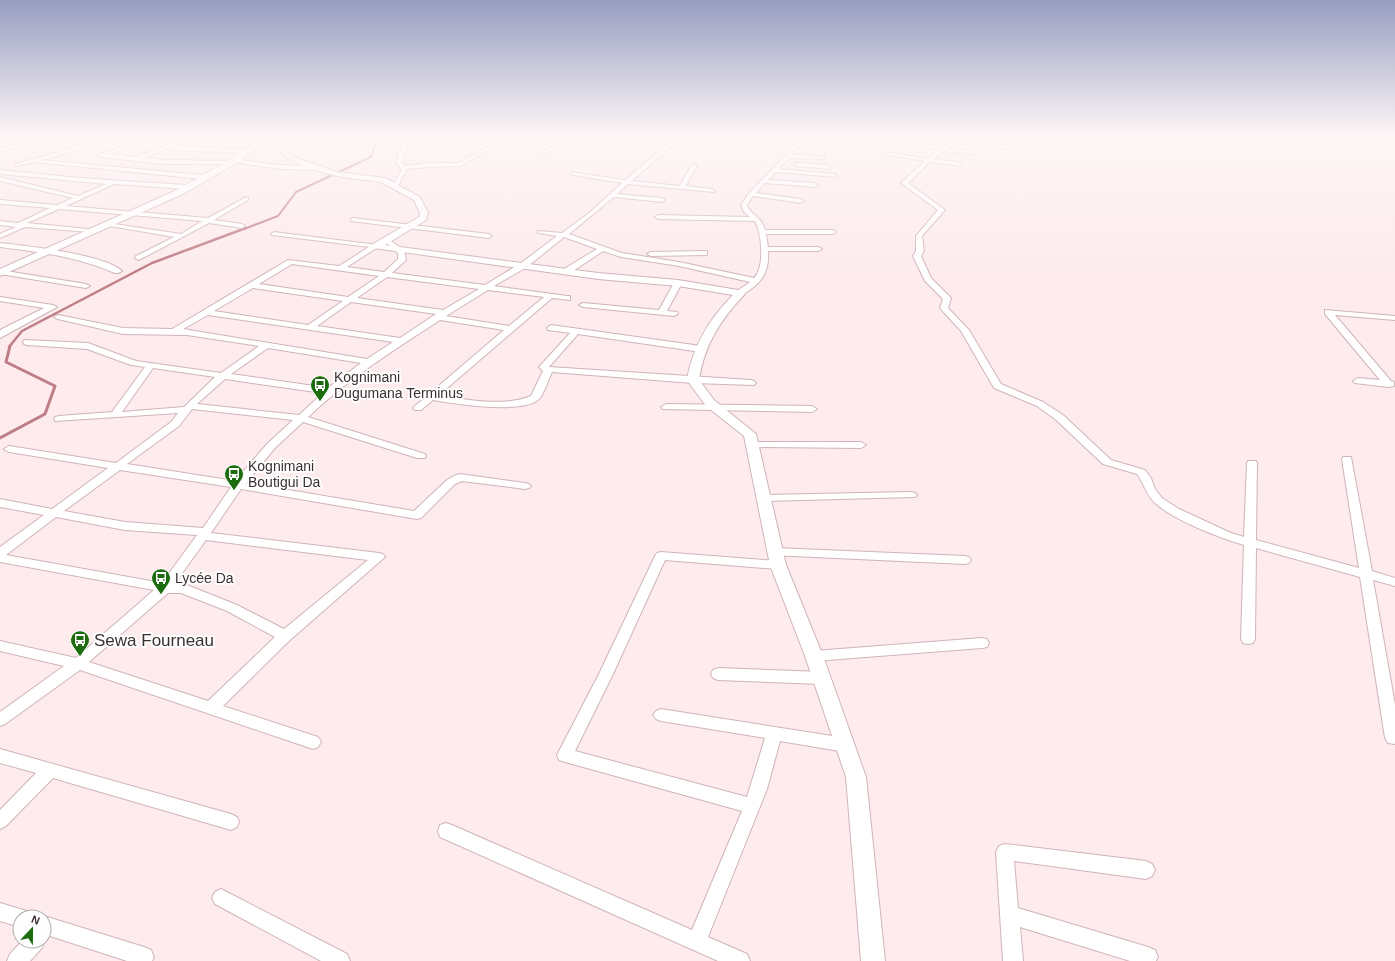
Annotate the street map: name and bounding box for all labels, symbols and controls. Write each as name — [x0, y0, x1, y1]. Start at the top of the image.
place label: Kognimani Dugumana Terminus — [334, 369, 463, 401]
bus stop icon: Kognimani Dugumana Terminus — [309, 374, 331, 402]
place label: Kognimani Boutigui Da — [248, 458, 321, 490]
bus stop icon: Kognimani Boutigui Da — [223, 463, 245, 491]
bus stop icon: Lycée Da — [150, 567, 172, 595]
place label: Lycée Da — [175, 570, 234, 586]
bus stop icon: Sewa Fourneau — [69, 629, 91, 657]
place label: Sewa Fourneau — [94, 631, 214, 650]
north arrow — [12, 909, 52, 949]
text: N — [30, 913, 42, 927]

